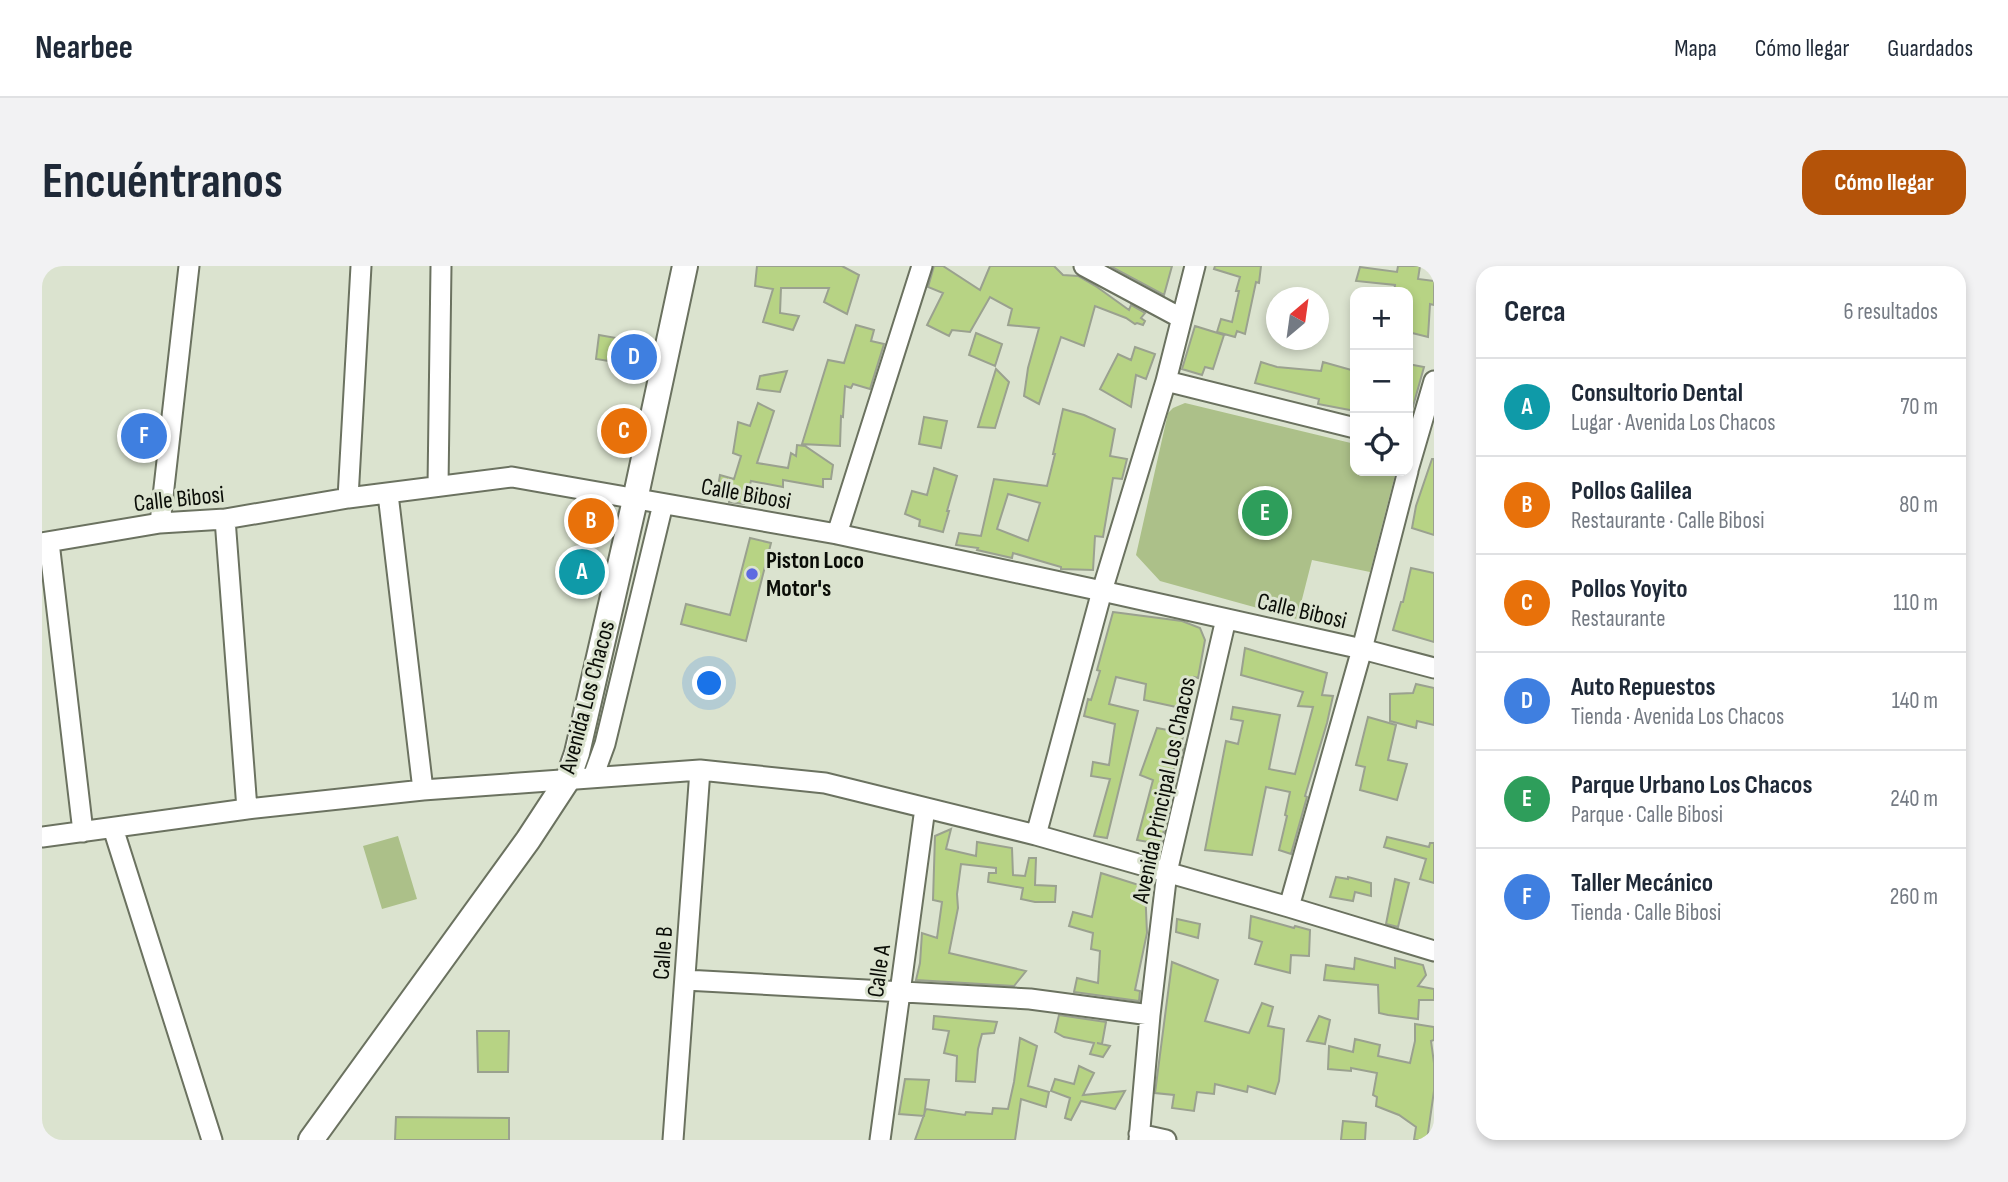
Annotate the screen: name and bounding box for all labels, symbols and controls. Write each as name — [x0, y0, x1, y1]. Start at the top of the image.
text: Nearbee — [35, 28, 133, 68]
text: Mapa — [1674, 34, 1717, 63]
text: Cómo llegar — [1755, 34, 1849, 63]
text: Guardados — [1887, 34, 1973, 63]
button: Cómo llegar — [1802, 150, 1966, 215]
text: Encuéntranos — [42, 153, 283, 212]
north arrow — [1266, 287, 1329, 350]
map controls — [1350, 287, 1413, 476]
button: + — [1350, 287, 1413, 350]
text: Cerca — [1504, 294, 1566, 330]
text: 6 resultados — [1843, 298, 1938, 326]
pin: D — [611, 331, 657, 383]
button: − — [1350, 350, 1413, 413]
text: Consultorio Dental — [1571, 378, 1743, 409]
text: A — [1522, 393, 1532, 421]
text: 70 m — [1900, 393, 1938, 421]
pin: C — [601, 405, 647, 457]
text: Lugar · Avenida Los Chacos — [1571, 409, 1776, 437]
pin: F — [121, 410, 167, 462]
button: locate — [1350, 413, 1413, 476]
street label: Calle Bibosi — [699, 472, 793, 516]
text: Pollos Galilea — [1571, 476, 1692, 507]
street label: Calle Bibosi — [132, 480, 226, 518]
pin: E — [1242, 487, 1288, 539]
text: B — [1522, 491, 1532, 519]
text: 80 m — [1899, 491, 1938, 519]
pin: B — [568, 495, 614, 547]
text: Restaurante · Calle Bibosi — [1571, 507, 1765, 535]
pin: A — [559, 546, 605, 598]
place label: Piston Loco Motor's — [766, 546, 864, 603]
marker: Piston Loco Motor's — [744, 566, 760, 582]
text: Pollos Yoyito — [1571, 574, 1687, 605]
street label: Calle Bibosi — [1254, 587, 1350, 635]
text: C — [1521, 589, 1533, 617]
text: 110 m — [1893, 589, 1938, 617]
text: Restaurante — [1571, 605, 1665, 633]
street label: Avenida Los Chacos — [552, 618, 621, 777]
your location — [692, 666, 726, 700]
text: Auto Repuestos — [1571, 672, 1716, 703]
street label: Avenida Principal Los Chacos — [1126, 674, 1202, 906]
text: D — [1521, 687, 1533, 715]
text: 140 m — [1892, 687, 1938, 715]
text: Tienda · Avenida Los Chacos — [1571, 703, 1784, 731]
text: Parque Urbano Los Chacos — [1571, 770, 1812, 801]
text: E — [1522, 785, 1532, 813]
text: 240 m — [1890, 785, 1938, 813]
text: Parque · Calle Bibosi — [1571, 801, 1723, 829]
text: Taller Mecánico — [1571, 868, 1713, 899]
text: F — [1522, 883, 1532, 911]
text: 260 m — [1890, 883, 1938, 911]
text: Tienda · Calle Bibosi — [1571, 899, 1721, 927]
street label: Calle B — [647, 925, 679, 981]
street label: Calle A — [861, 942, 897, 999]

